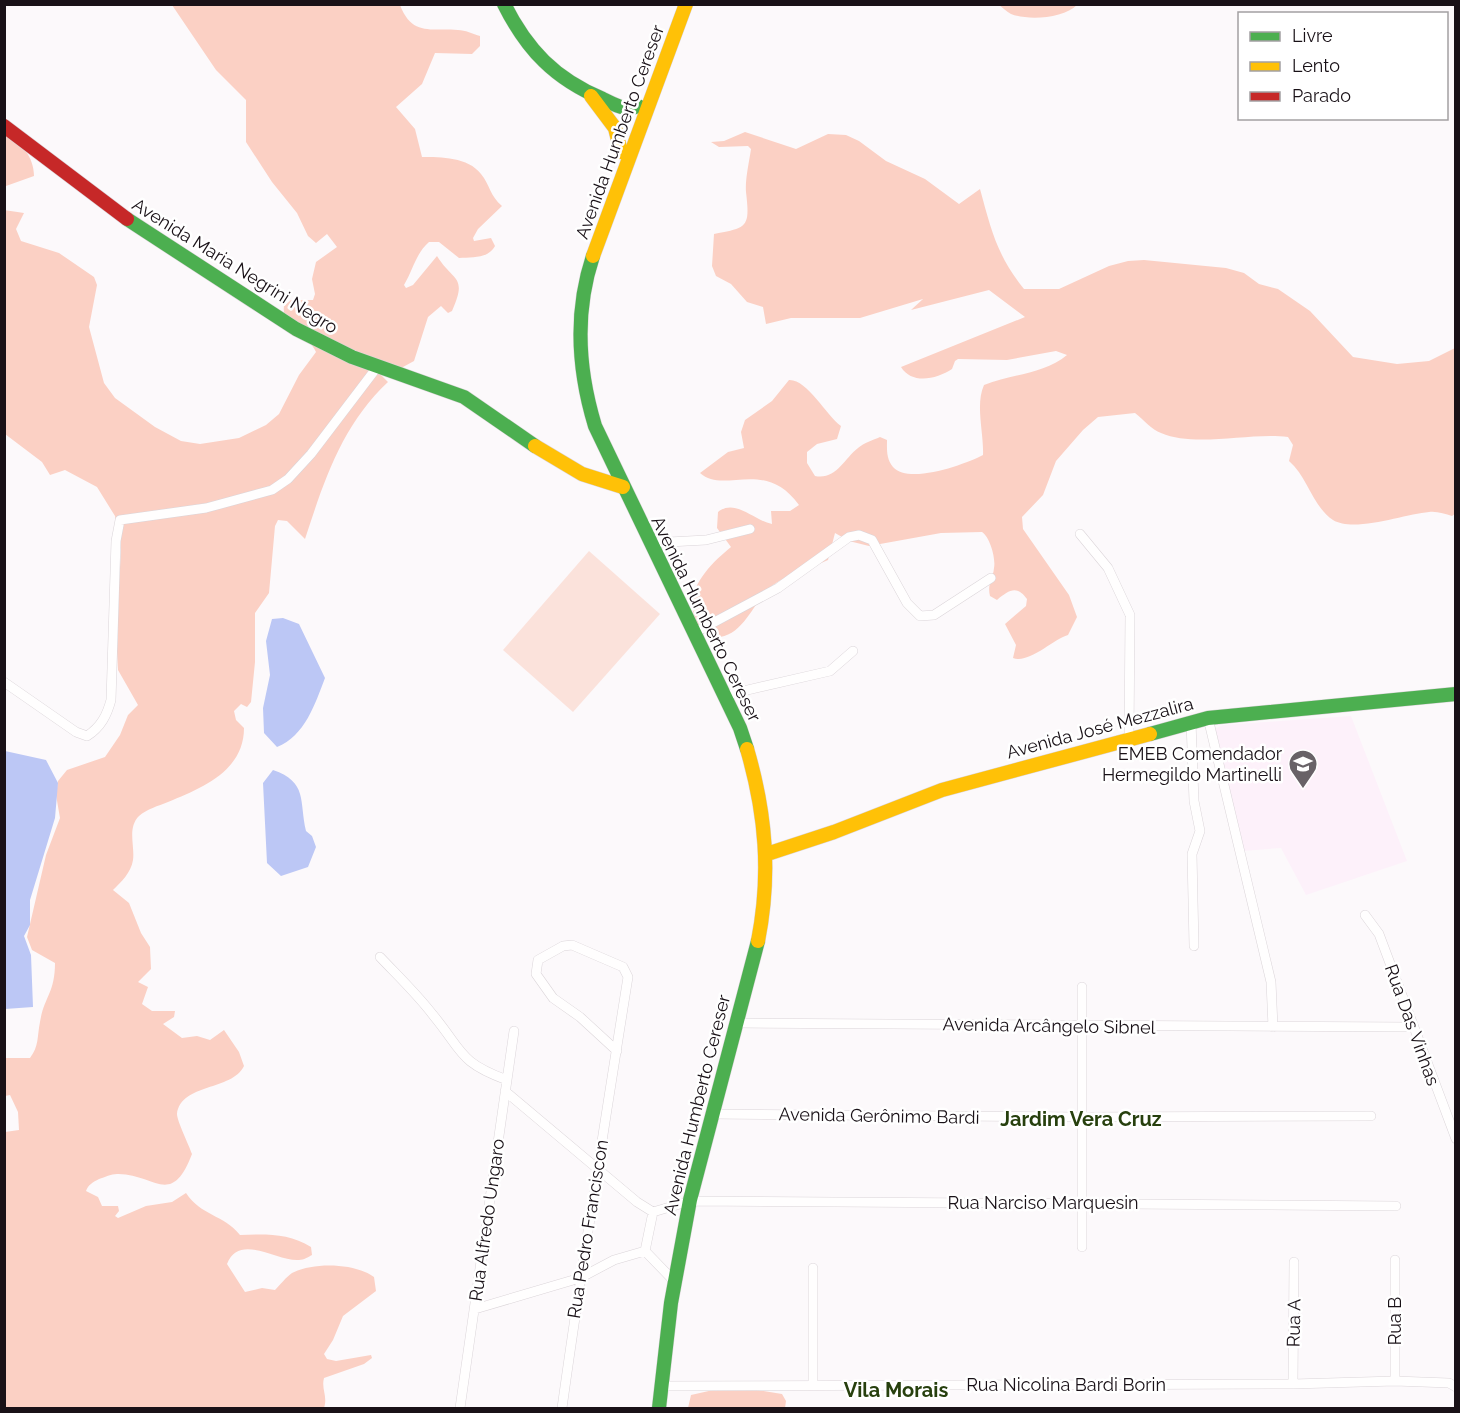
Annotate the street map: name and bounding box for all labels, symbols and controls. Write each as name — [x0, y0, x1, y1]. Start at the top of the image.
legend — [1238, 12, 1448, 120]
street label: Avenida Humberto Cereser — [571, 21, 668, 242]
text: Livre — [1292, 25, 1333, 46]
text: Lento — [1292, 55, 1340, 76]
text: Parado — [1292, 85, 1351, 106]
street label: Avenida Maria Negrini Negro — [129, 193, 342, 338]
street label: Avenida Humberto Cereser — [647, 513, 766, 726]
street label: Avenida José Mezzalira — [1004, 692, 1196, 763]
place label: EMEB Comendador Hermegildo Martinelli — [1102, 743, 1283, 785]
school or university icon: EMEB Comendador Hermegildo Martinelli — [1287, 748, 1319, 790]
street label: Rua Das Vinhas — [1381, 961, 1444, 1089]
street label: Avenida Humberto Cereser — [659, 992, 734, 1217]
street label: Avenida Arcângelo Sibnel — [942, 1013, 1156, 1038]
street label: Avenida Gerônimo Bardi — [778, 1103, 980, 1128]
district label: Jardim Vera Cruz — [1000, 1107, 1162, 1131]
street label: Rua Alfredo Ungaro — [465, 1137, 508, 1303]
street label: Rua Pedro Franciscon — [563, 1138, 612, 1320]
street label: Rua Narciso Marquesin — [947, 1192, 1139, 1213]
street label: Rua B — [1384, 1297, 1405, 1345]
street label: Rua A — [1283, 1299, 1304, 1347]
street label: Rua Nicolina Bardi Borin — [966, 1374, 1166, 1395]
district label: Vila Morais — [844, 1378, 948, 1402]

